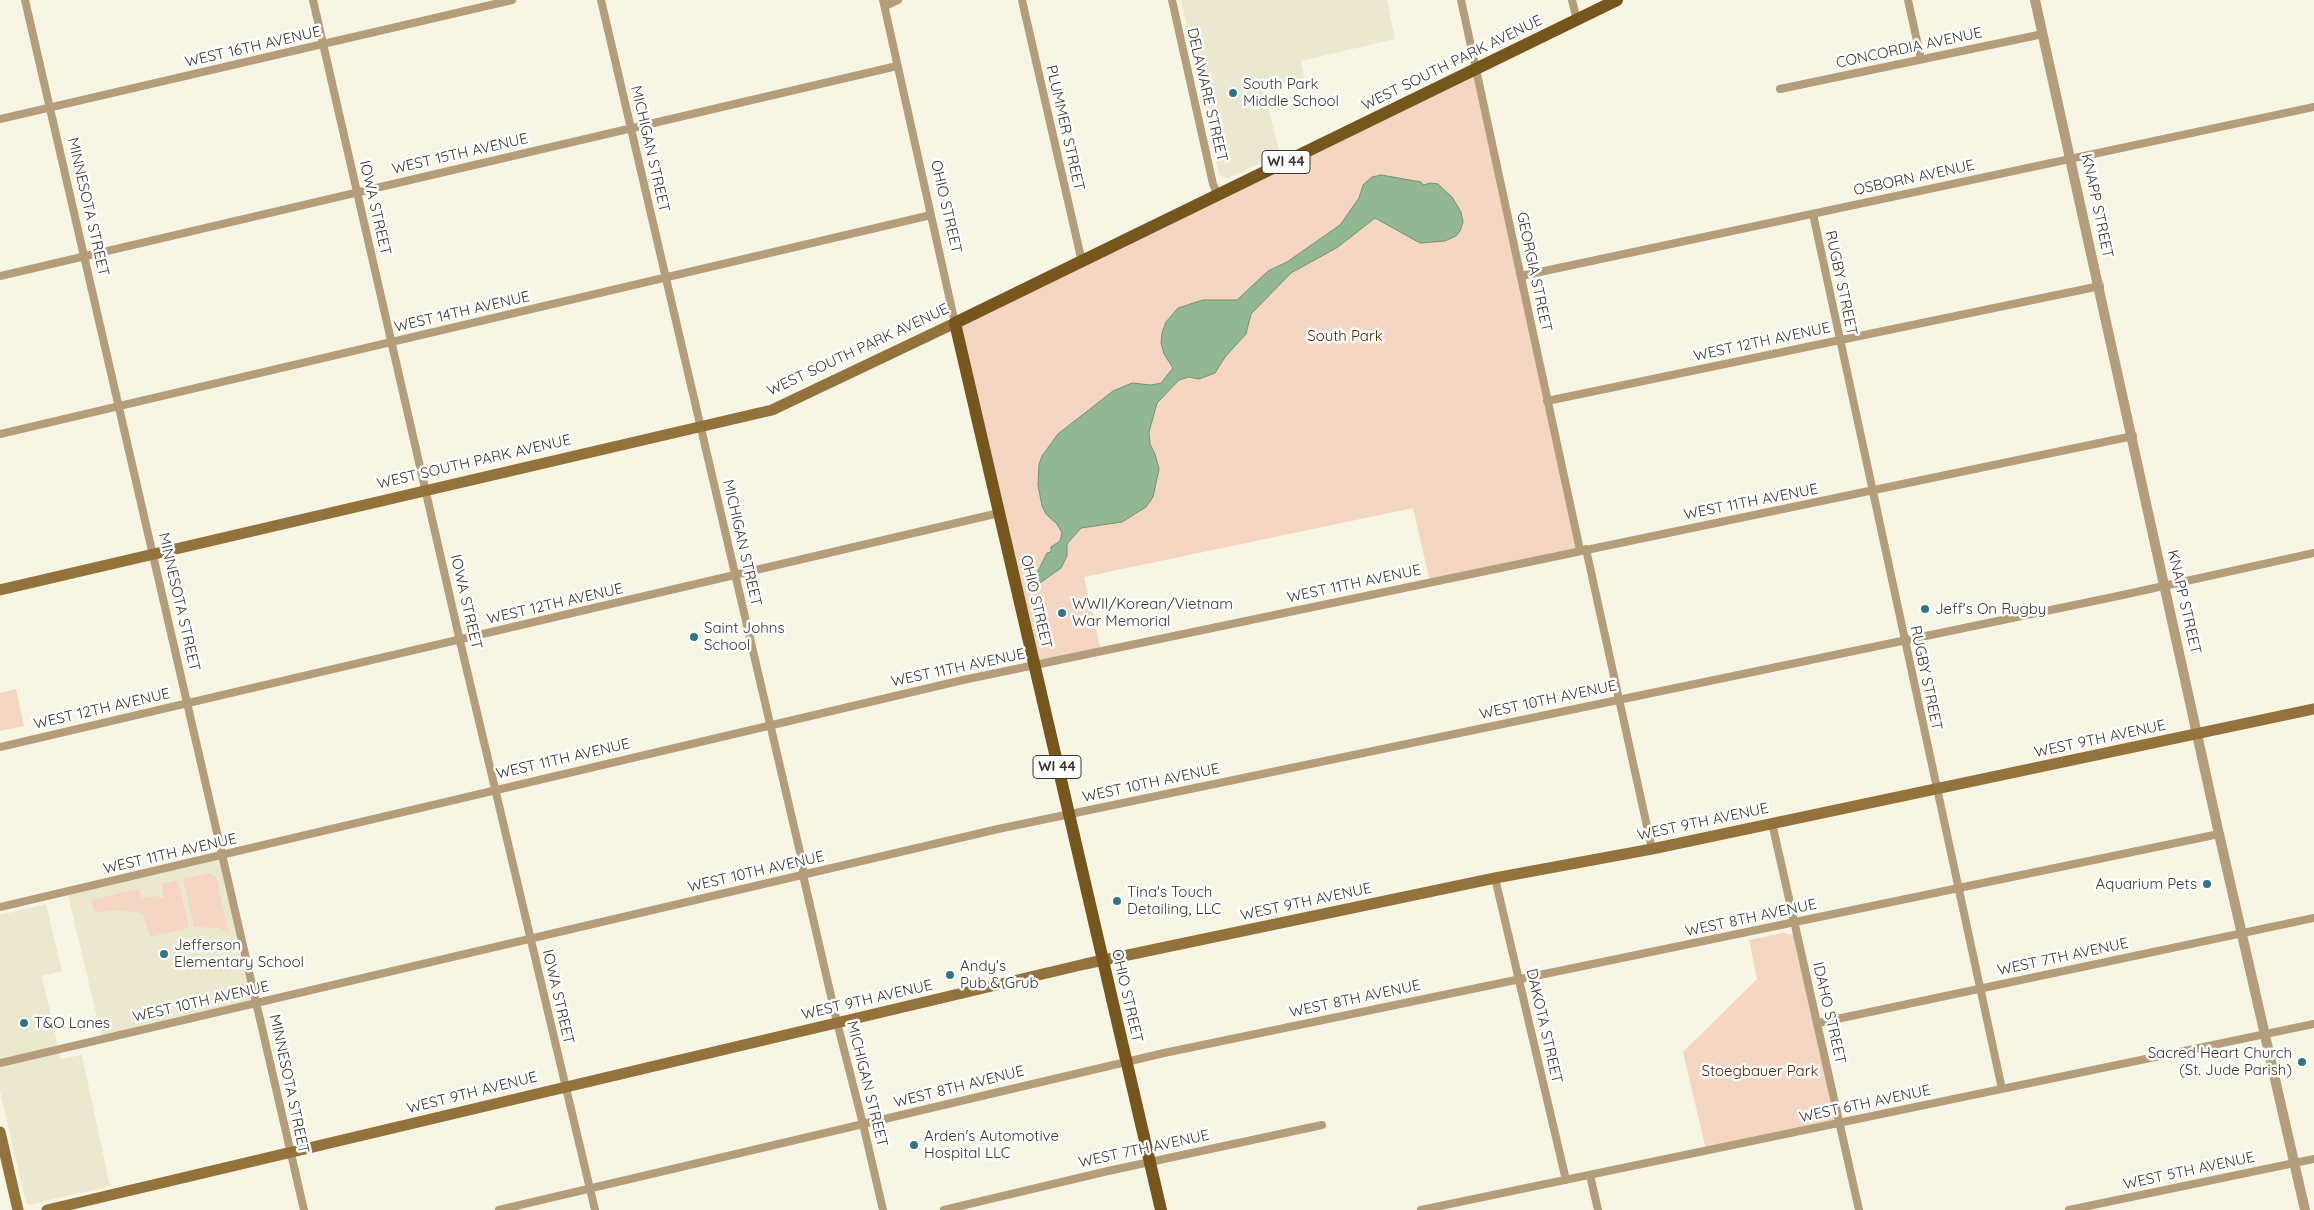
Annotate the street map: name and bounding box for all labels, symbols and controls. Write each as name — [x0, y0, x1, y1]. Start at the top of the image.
street label: WEST SOUTH PARK AVENUE — [1359, 11, 1545, 115]
street label: WEST 16TH AVENUE — [183, 23, 323, 71]
street label: CONCORDIA AVENUE — [1834, 24, 1984, 72]
street label: DELAWARE STREET — [1183, 26, 1231, 164]
street label: PLUMMER STREET — [1042, 63, 1088, 193]
place label: South Park Middle School — [1243, 75, 1339, 110]
street label: MICHIGAN STREET — [627, 84, 673, 214]
marker: South Park Middle School — [1227, 87, 1239, 99]
street label: WEST 15TH AVENUE — [390, 130, 530, 178]
street label: MINNESOTA STREET — [63, 136, 113, 278]
road number: WI 44 — [1262, 150, 1310, 173]
street label: KNAPP STREET — [2077, 152, 2117, 260]
street label: OSBORN AVENUE — [1852, 156, 1976, 200]
street label: IOWA STREET — [355, 159, 395, 257]
street label: OHIO STREET — [927, 159, 965, 255]
street label: GEORGIA STREET — [1513, 210, 1555, 334]
street label: RUGBY STREET — [1821, 229, 1861, 337]
street label: WEST 14TH AVENUE — [392, 288, 532, 336]
street label: WEST SOUTH PARK AVENUE — [764, 300, 952, 400]
street label: WEST 12TH AVENUE — [1692, 319, 1832, 365]
park label: South Park — [1307, 327, 1383, 345]
street label: WEST SOUTH PARK AVENUE — [375, 431, 573, 493]
street label: MICHIGAN STREET — [719, 478, 765, 608]
street label: WEST 11TH AVENUE — [1682, 480, 1820, 524]
street label: MINNESOTA STREET — [154, 531, 204, 673]
street label: KNAPP STREET — [2163, 548, 2205, 656]
street label: IOWA STREET — [446, 553, 486, 651]
street label: OHIO STREET — [1017, 554, 1055, 650]
street label: WEST 11TH AVENUE — [1285, 561, 1423, 607]
street label: WEST 12TH AVENUE — [485, 580, 625, 628]
place label: WWII/Korean/Vietnam War Memorial — [1072, 595, 1233, 630]
place label: Jeff's On Rugby — [1935, 600, 2046, 618]
marker: Jeff's On Rugby — [1919, 603, 1931, 615]
marker: WWII/Korean/Vietnam War Memorial — [1056, 607, 1068, 619]
place label: Saint Johns School — [704, 619, 784, 654]
street label: RUGBY STREET — [1906, 624, 1946, 732]
marker: Saint Johns School — [688, 631, 700, 643]
street label: WEST 11TH AVENUE — [889, 645, 1027, 691]
street label: WEST 10TH AVENUE — [1478, 677, 1618, 723]
street label: WEST 12TH AVENUE — [32, 685, 172, 733]
street label: WEST 9TH AVENUE — [2033, 716, 2167, 762]
street label: WEST 11TH AVENUE — [494, 735, 632, 783]
road number: WI 44 — [1033, 756, 1081, 779]
street label: WEST 10TH AVENUE — [1081, 760, 1221, 806]
street label: WEST 9TH AVENUE — [1636, 799, 1770, 845]
street label: WEST 11TH AVENUE — [101, 830, 239, 878]
street label: WEST 10TH AVENUE — [686, 848, 826, 896]
place label: Aquarium Pets — [2096, 875, 2197, 893]
marker: Aquarium Pets — [2201, 878, 2213, 890]
street label: WEST 9TH AVENUE — [1239, 879, 1373, 925]
place label: Tina's Touch Detailing, LLC — [1127, 883, 1221, 918]
marker: Tina's Touch Detailing, LLC — [1111, 895, 1123, 907]
street label: WEST 8TH AVENUE — [1684, 895, 1818, 941]
street label: WEST 7TH AVENUE — [1996, 934, 2130, 980]
place label: Jefferson Elementary School — [174, 936, 304, 971]
marker: Jefferson Elementary School — [158, 948, 170, 960]
street label: IOWA STREET — [538, 948, 578, 1046]
street label: OHIO STREET — [1108, 948, 1146, 1044]
place label: Andy's Pub & Grub — [960, 957, 1039, 992]
street label: IDAHO STREET — [1809, 960, 1849, 1066]
street label: DAKOTA STREET — [1522, 967, 1566, 1085]
marker: Andy's Pub & Grub — [944, 969, 956, 981]
street label: WEST 9TH AVENUE — [800, 976, 934, 1024]
street label: WEST 8TH AVENUE — [1288, 976, 1422, 1022]
street label: WEST 10TH AVENUE — [131, 978, 271, 1026]
street label: MINNESOTA STREET — [265, 1013, 313, 1155]
place label: T&O Lanes — [34, 1014, 110, 1032]
marker: T&O Lanes — [18, 1017, 30, 1029]
street label: MICHIGAN STREET — [843, 1019, 891, 1149]
place label: Sacred Heart Church (St. Jude Parish) — [2148, 1044, 2292, 1079]
marker: Sacred Heart Church (St. Jude Parish) — [2296, 1056, 2308, 1068]
street label: WEST 8TH AVENUE — [892, 1062, 1026, 1112]
park label: Stoegbauer Park — [1702, 1062, 1818, 1080]
street label: WEST 9TH AVENUE — [405, 1068, 539, 1118]
street label: WEST 6TH AVENUE — [1798, 1081, 1932, 1127]
street label: WEST 7TH AVENUE — [1077, 1126, 1211, 1172]
place label: Arden's Automotive Hospital LLC — [924, 1127, 1059, 1162]
marker: Arden's Automotive Hospital LLC — [908, 1139, 920, 1151]
street label: WEST 5TH AVENUE — [2122, 1148, 2256, 1194]

